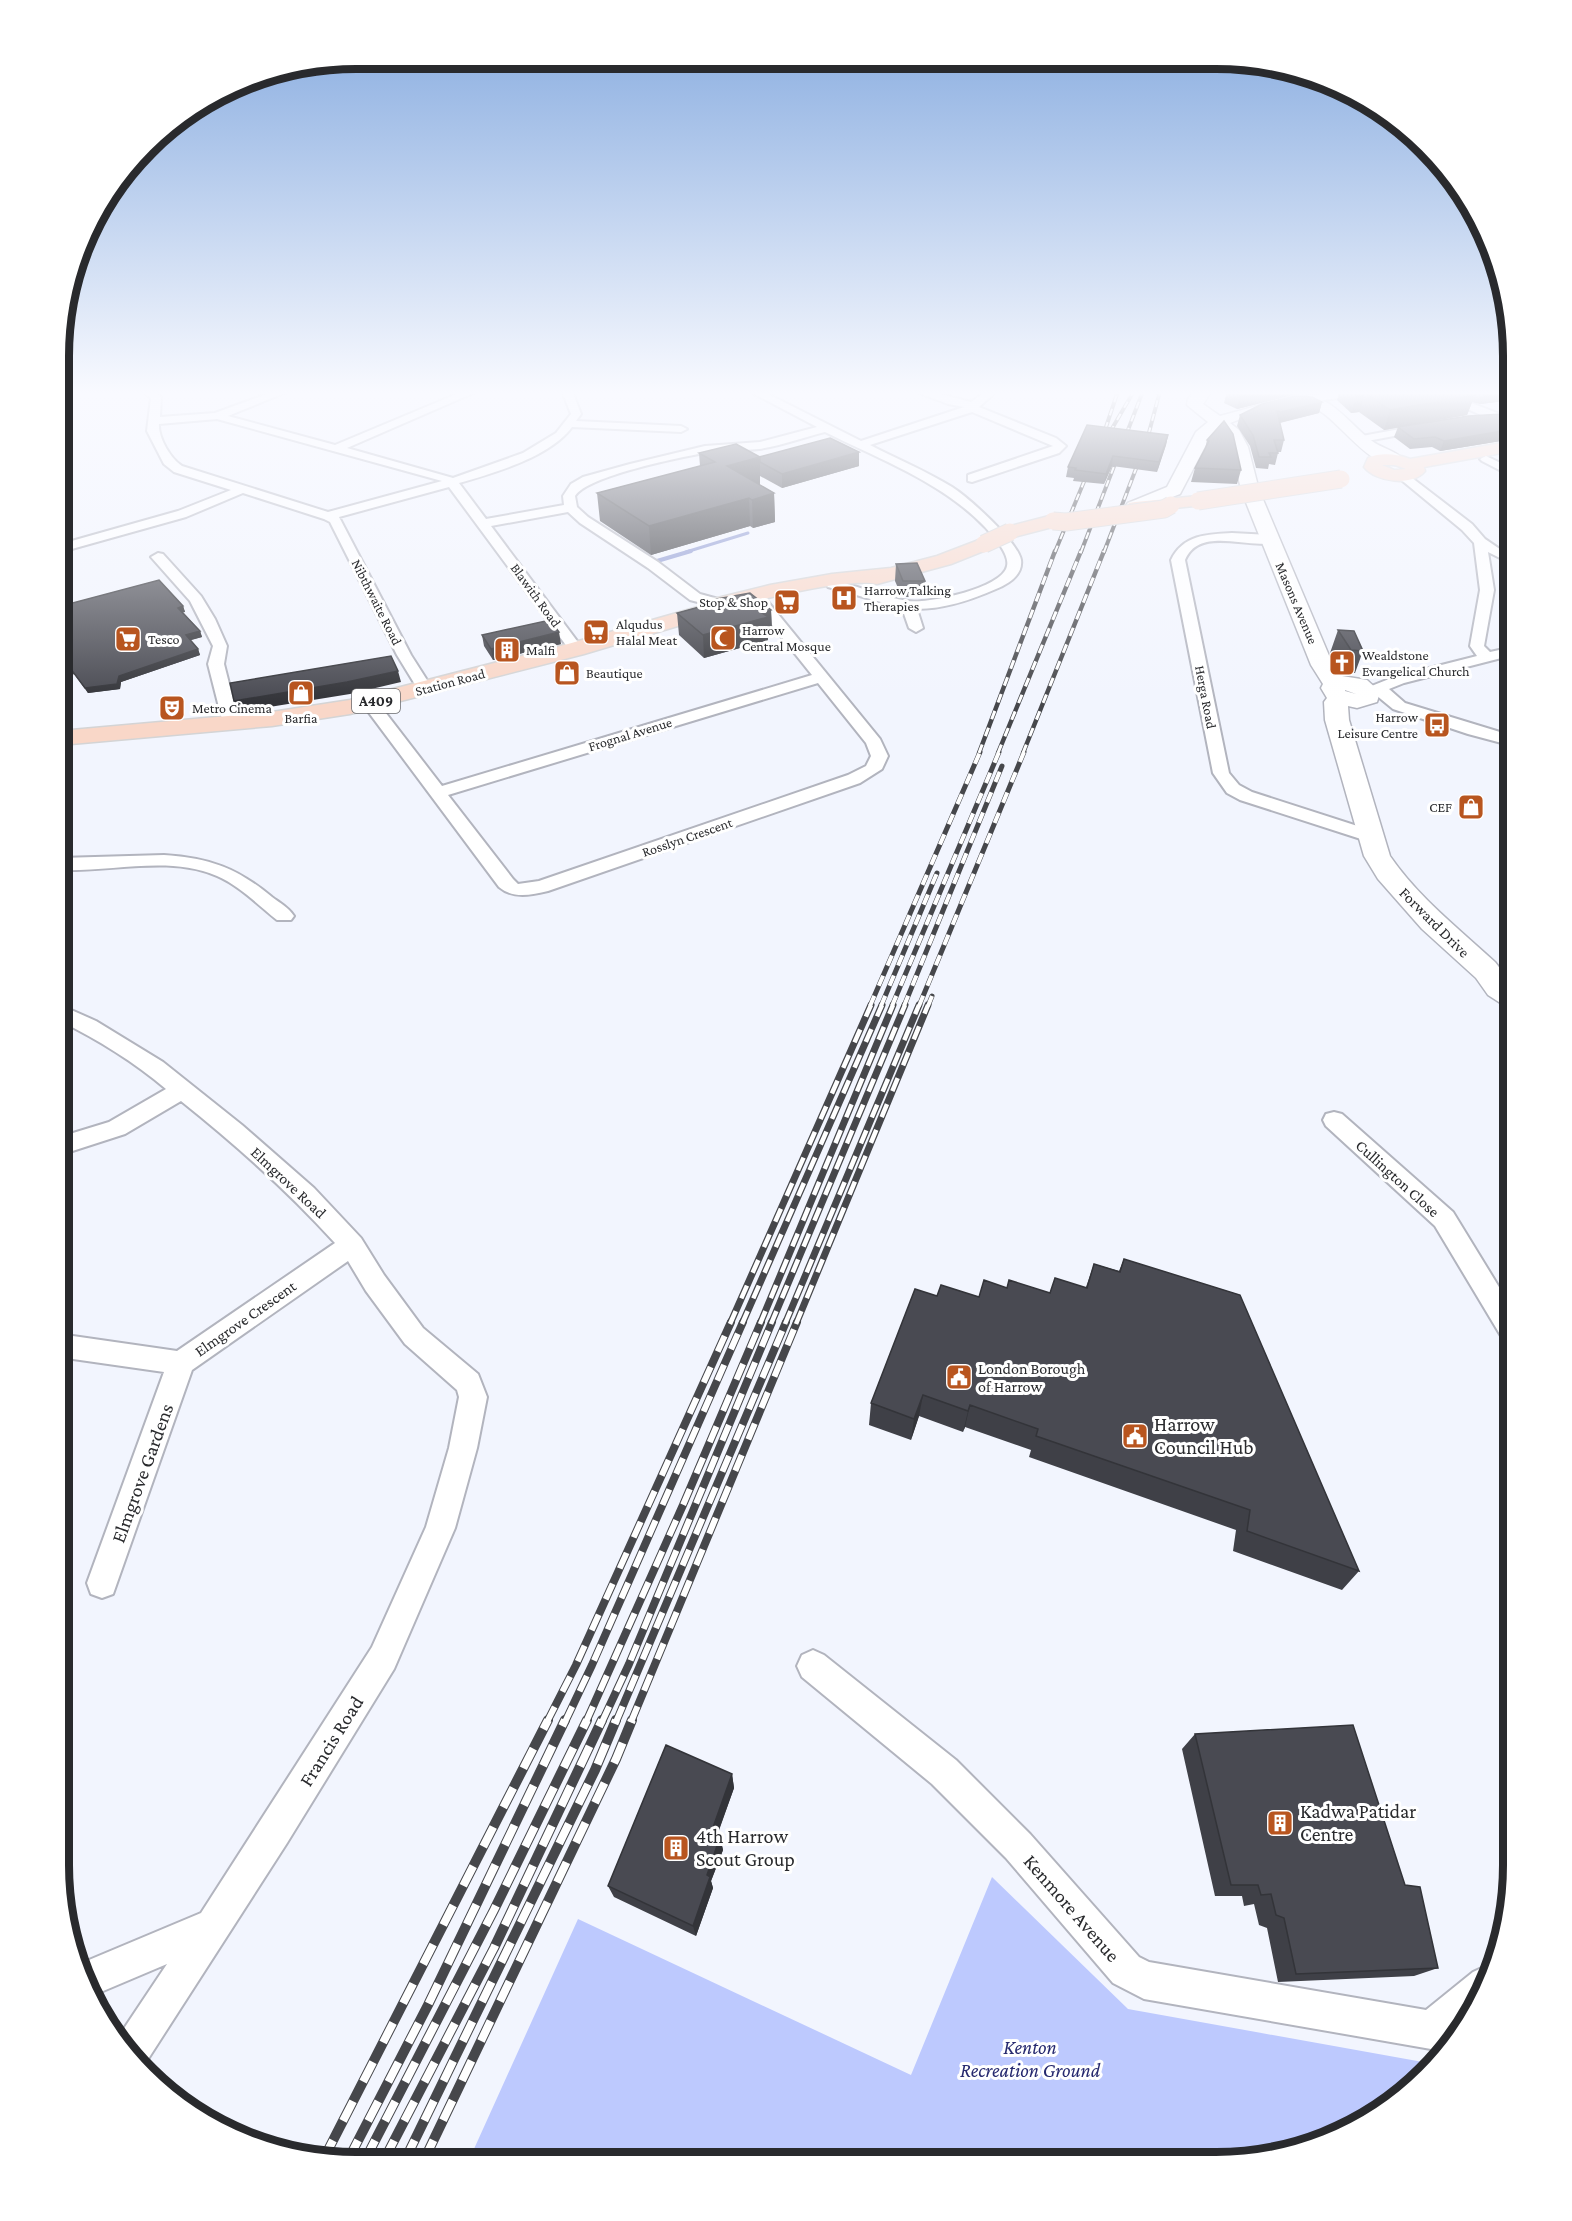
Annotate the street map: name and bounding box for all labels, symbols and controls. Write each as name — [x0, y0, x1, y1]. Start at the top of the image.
street label: Nibthwaite Road — [348, 556, 406, 648]
street label: Blawith Road — [508, 560, 565, 631]
street label: Masons Avenue — [1273, 560, 1321, 646]
place label: Harrow Talking Therapies — [864, 582, 951, 614]
hospital icon: Harrow Talking Therapies — [829, 583, 859, 613]
supermarket icon: Stop & Shop — [772, 587, 802, 617]
place label: Stop & Shop — [699, 594, 768, 610]
place label: Alqudus Halal Meat — [616, 616, 677, 648]
supermarket icon: Alqudus Halal Meat — [581, 617, 611, 647]
place label: Harrow Central Mosque — [742, 622, 831, 654]
mosque icon: Harrow Central Mosque — [708, 623, 738, 653]
supermarket icon: Tesco — [113, 624, 143, 654]
place label: Tesco — [148, 631, 179, 647]
building icon: Malfi — [492, 635, 522, 665]
place label: Malfi — [526, 642, 556, 658]
place label: Wealdstone Evangelical Church — [1362, 647, 1470, 679]
church icon: Wealdstone Evangelical Church — [1327, 648, 1357, 678]
shop icon: Beautique — [552, 658, 582, 688]
street label: Herga Road — [1192, 664, 1220, 731]
street label: Station Road — [413, 665, 487, 699]
place label: Beautique — [586, 665, 643, 681]
shop icon: Barfia — [286, 678, 316, 708]
road number: A409 — [352, 689, 400, 713]
theatre icon: Metro Cinema — [157, 693, 187, 723]
place label: Metro Cinema — [192, 700, 273, 716]
place label: Harrow Leisure Centre — [1338, 709, 1419, 741]
place label: Barfia — [284, 710, 318, 726]
bus stop icon: Harrow Leisure Centre — [1422, 710, 1452, 740]
street label: Frognal Avenue — [586, 714, 674, 754]
shop icon: CEF — [1456, 792, 1486, 822]
place label: CEF — [1429, 799, 1452, 815]
street label: Rosslyn Crescent — [640, 814, 735, 860]
street label: Forward Drive — [1396, 884, 1473, 961]
street label: Cullington Close — [1352, 1136, 1443, 1221]
street label: Elmgrove Road — [247, 1143, 330, 1223]
street label: Elmgrove Crescent — [191, 1277, 300, 1360]
place label: London Borough of Harrow — [978, 1360, 1086, 1395]
public building icon: London Borough of Harrow — [944, 1362, 974, 1392]
street label: Elmgrove Gardens — [107, 1400, 178, 1546]
place label: Harrow Council Hub — [1154, 1413, 1254, 1458]
public building icon: Harrow Council Hub — [1120, 1421, 1150, 1451]
street label: Francis Road — [295, 1691, 368, 1790]
place label: Kadwa Patidar Centre — [1300, 1800, 1416, 1845]
building icon: Kadwa Patidar Centre — [1265, 1808, 1295, 1838]
place label: 4th Harrow Scout Group — [696, 1825, 795, 1871]
building icon: 4th Harrow Scout Group — [661, 1833, 691, 1863]
street label: Kenmore Avenue — [1019, 1850, 1125, 1966]
park label: Kenton Recreation Ground — [960, 2036, 1101, 2081]

